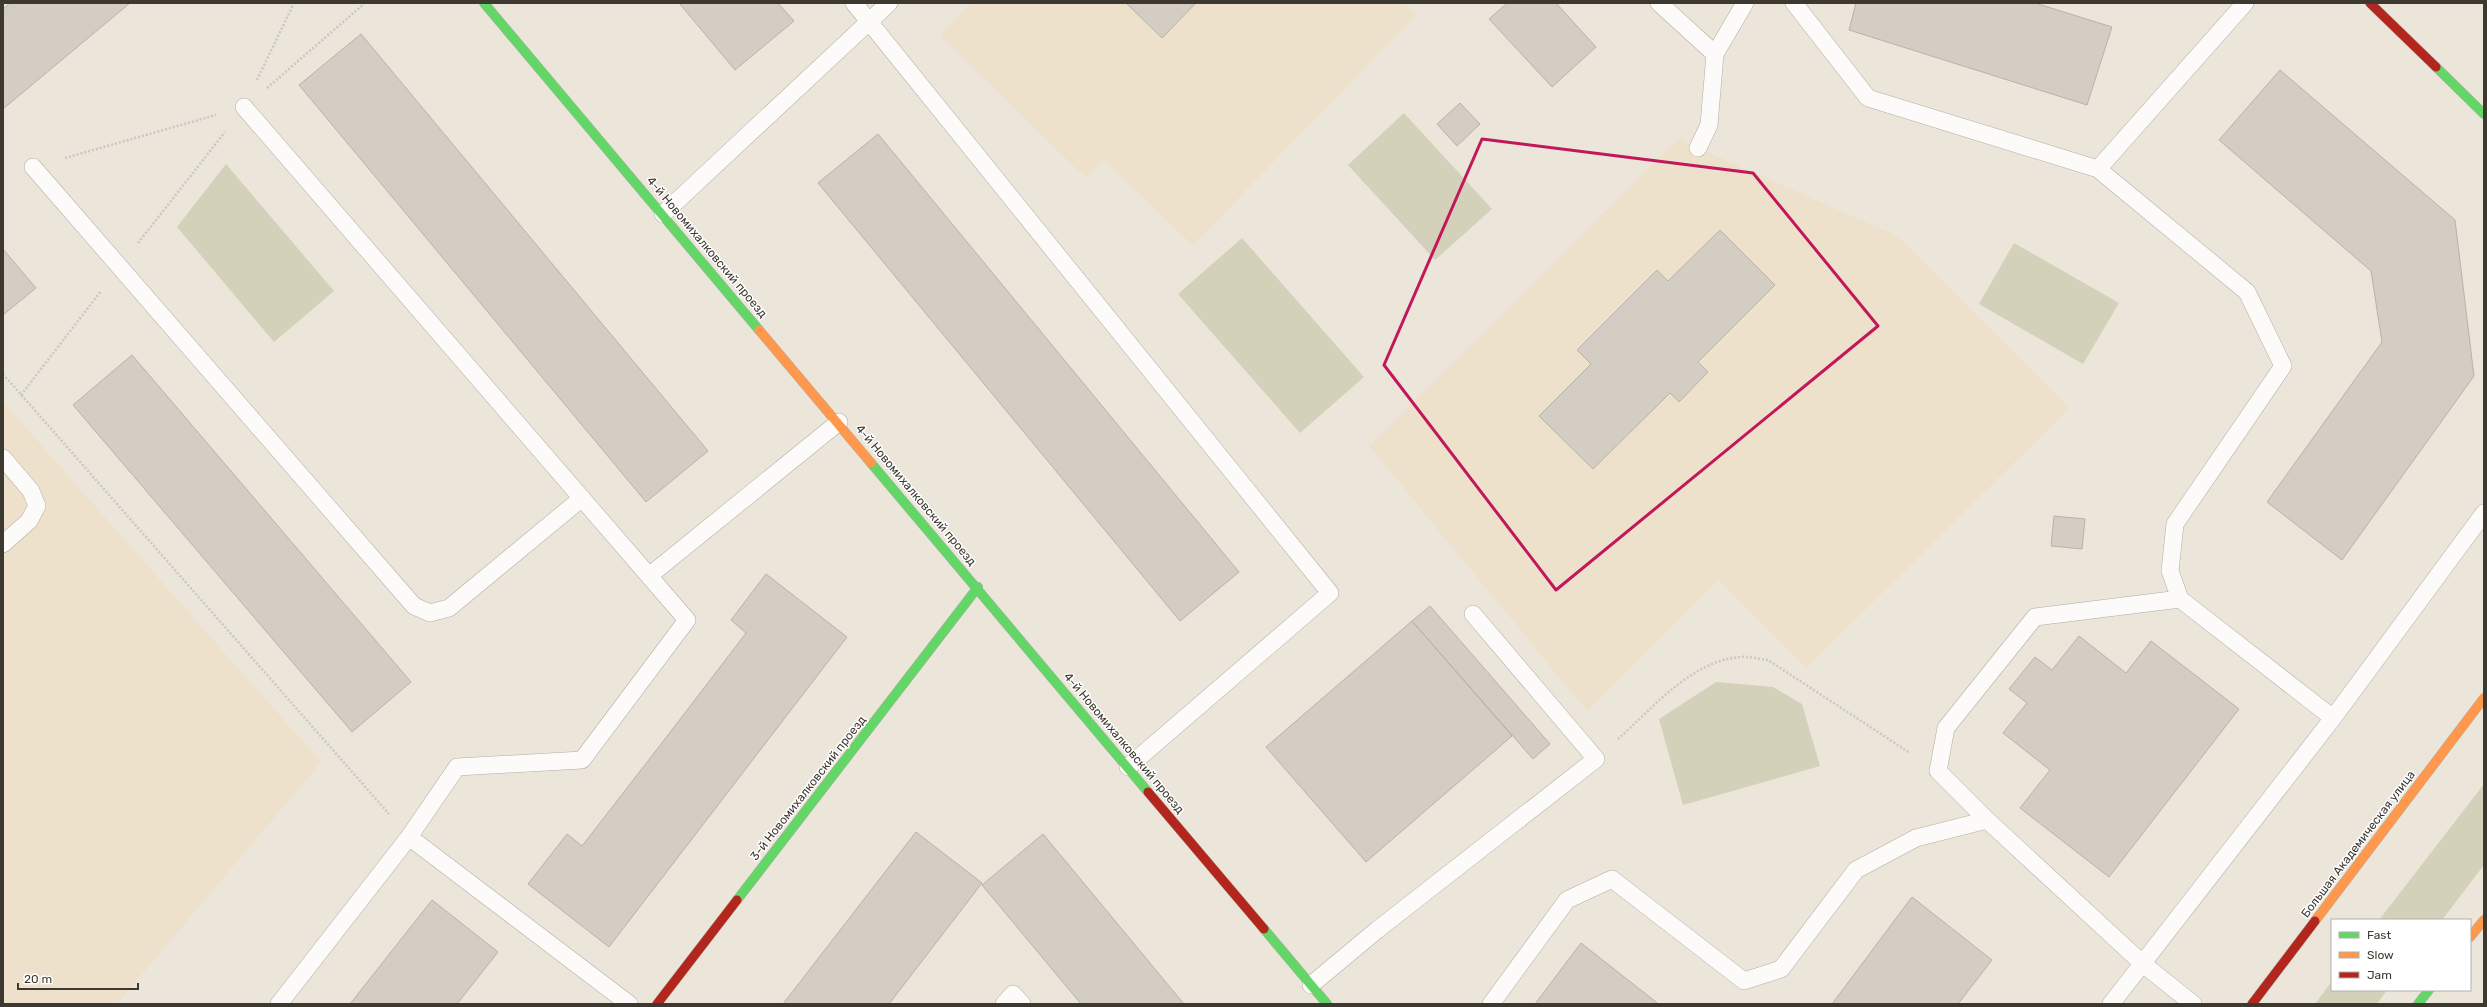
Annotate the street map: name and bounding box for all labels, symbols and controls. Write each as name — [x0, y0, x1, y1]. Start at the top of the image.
street label: 4-й Новомихалковский проезд — [644, 174, 770, 320]
street label: 4-й Новомихалковский проезд — [853, 422, 979, 568]
street label: 4-й Новомихалковский проезд — [1061, 670, 1187, 816]
street label: 3-й Новомихалковский проезд — [747, 713, 869, 863]
street label: Большая Академическая улица — [2298, 768, 2418, 920]
legend — [2331, 919, 2471, 991]
text: Fast — [2367, 928, 2391, 942]
text: Slow — [2367, 948, 2394, 962]
scale bar — [18, 965, 138, 991]
text: Jam — [2367, 968, 2392, 982]
text: 20 m — [24, 972, 52, 986]

